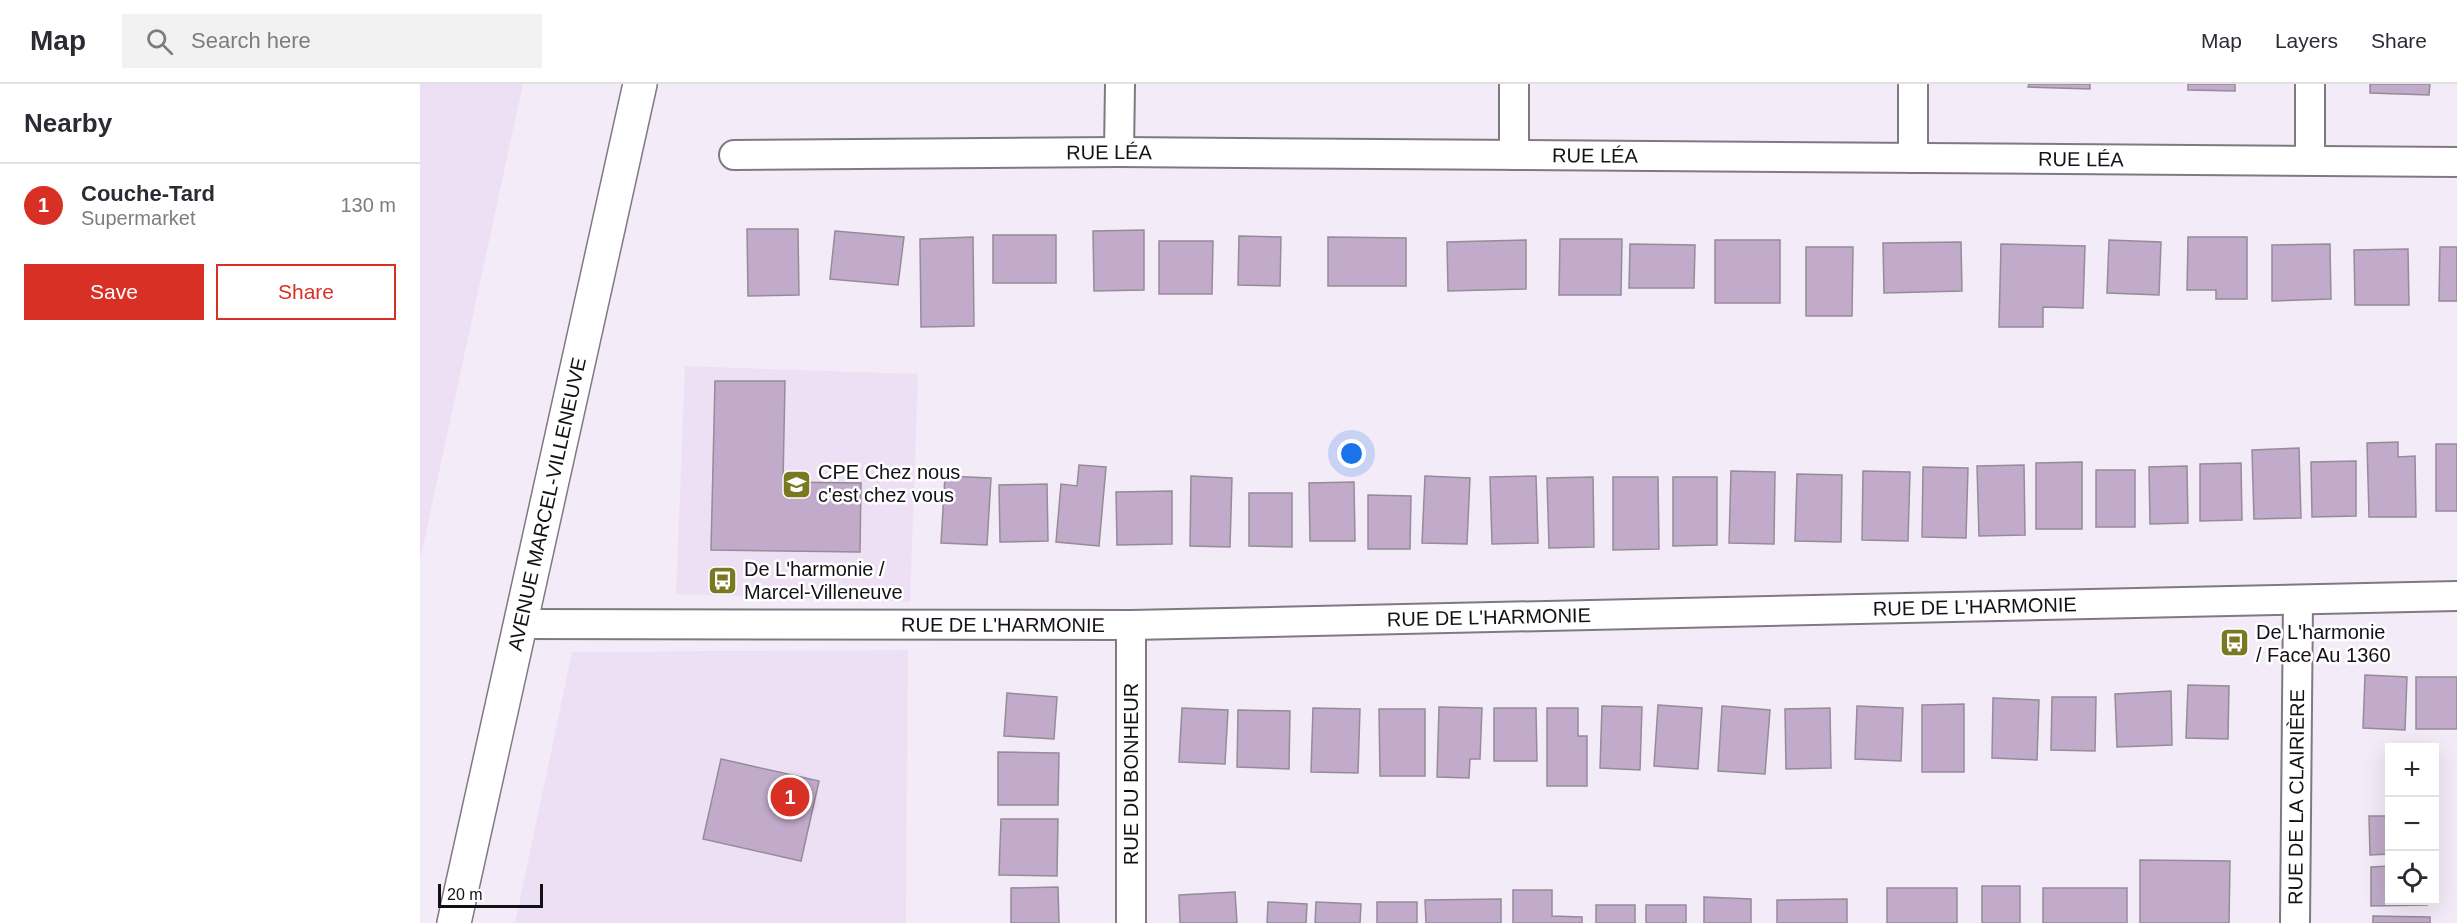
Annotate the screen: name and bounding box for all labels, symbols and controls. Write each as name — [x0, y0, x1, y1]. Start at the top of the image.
search box — [122, 14, 542, 68]
text: Map — [30, 25, 86, 56]
icon: search — [143, 25, 176, 58]
text: Search here — [191, 28, 311, 53]
text: Map — [2201, 29, 2242, 52]
text: Layers — [2275, 29, 2338, 52]
text: Share — [2371, 29, 2427, 52]
text: Nearby — [24, 108, 112, 138]
street label: RUE LÉA — [1066, 141, 1153, 163]
street label: RUE LÉA — [1552, 144, 1639, 167]
street label: RUE LÉA — [2038, 148, 2125, 171]
text: Couche-Tard — [81, 181, 215, 206]
text: 1 — [38, 194, 49, 216]
text: 130 m — [340, 194, 396, 216]
text: Supermarket — [81, 207, 196, 229]
button: Save — [24, 264, 204, 320]
button: Share — [216, 264, 396, 320]
street label: AVENUE MARCEL-VILLENEUVE — [504, 355, 590, 653]
your location — [1337, 439, 1366, 468]
place label: CPE Chez nous c'est chez vous — [818, 461, 960, 506]
school or university icon: CPE Chez nous c'est chez vous — [781, 468, 813, 500]
place label: De L'harmonie / Marcel-Villeneuve — [744, 558, 903, 603]
bus stop icon: De L'harmonie / Marcel-Villeneuve — [707, 565, 739, 597]
street label: RUE DE L'HARMONIE — [1873, 593, 2077, 620]
street label: RUE DE L'HARMONIE — [1387, 604, 1591, 630]
street label: RUE DE L'HARMONIE — [901, 614, 1105, 636]
place label: De L'harmonie / Face Au 1360 — [2256, 621, 2391, 666]
bus stop icon: De L'harmonie / Face Au 1360 — [2219, 627, 2251, 659]
street label: RUE DU BONHEUR — [1120, 683, 1142, 865]
street label: RUE DE LA CLAIRIÈRE — [2284, 689, 2308, 905]
map controls — [2385, 743, 2439, 905]
button: + — [2385, 743, 2439, 797]
pin: 1 — [770, 774, 809, 820]
button: − — [2385, 797, 2439, 851]
button: locate — [2385, 851, 2439, 905]
scale bar — [438, 881, 543, 908]
text: 20 m — [447, 886, 483, 903]

